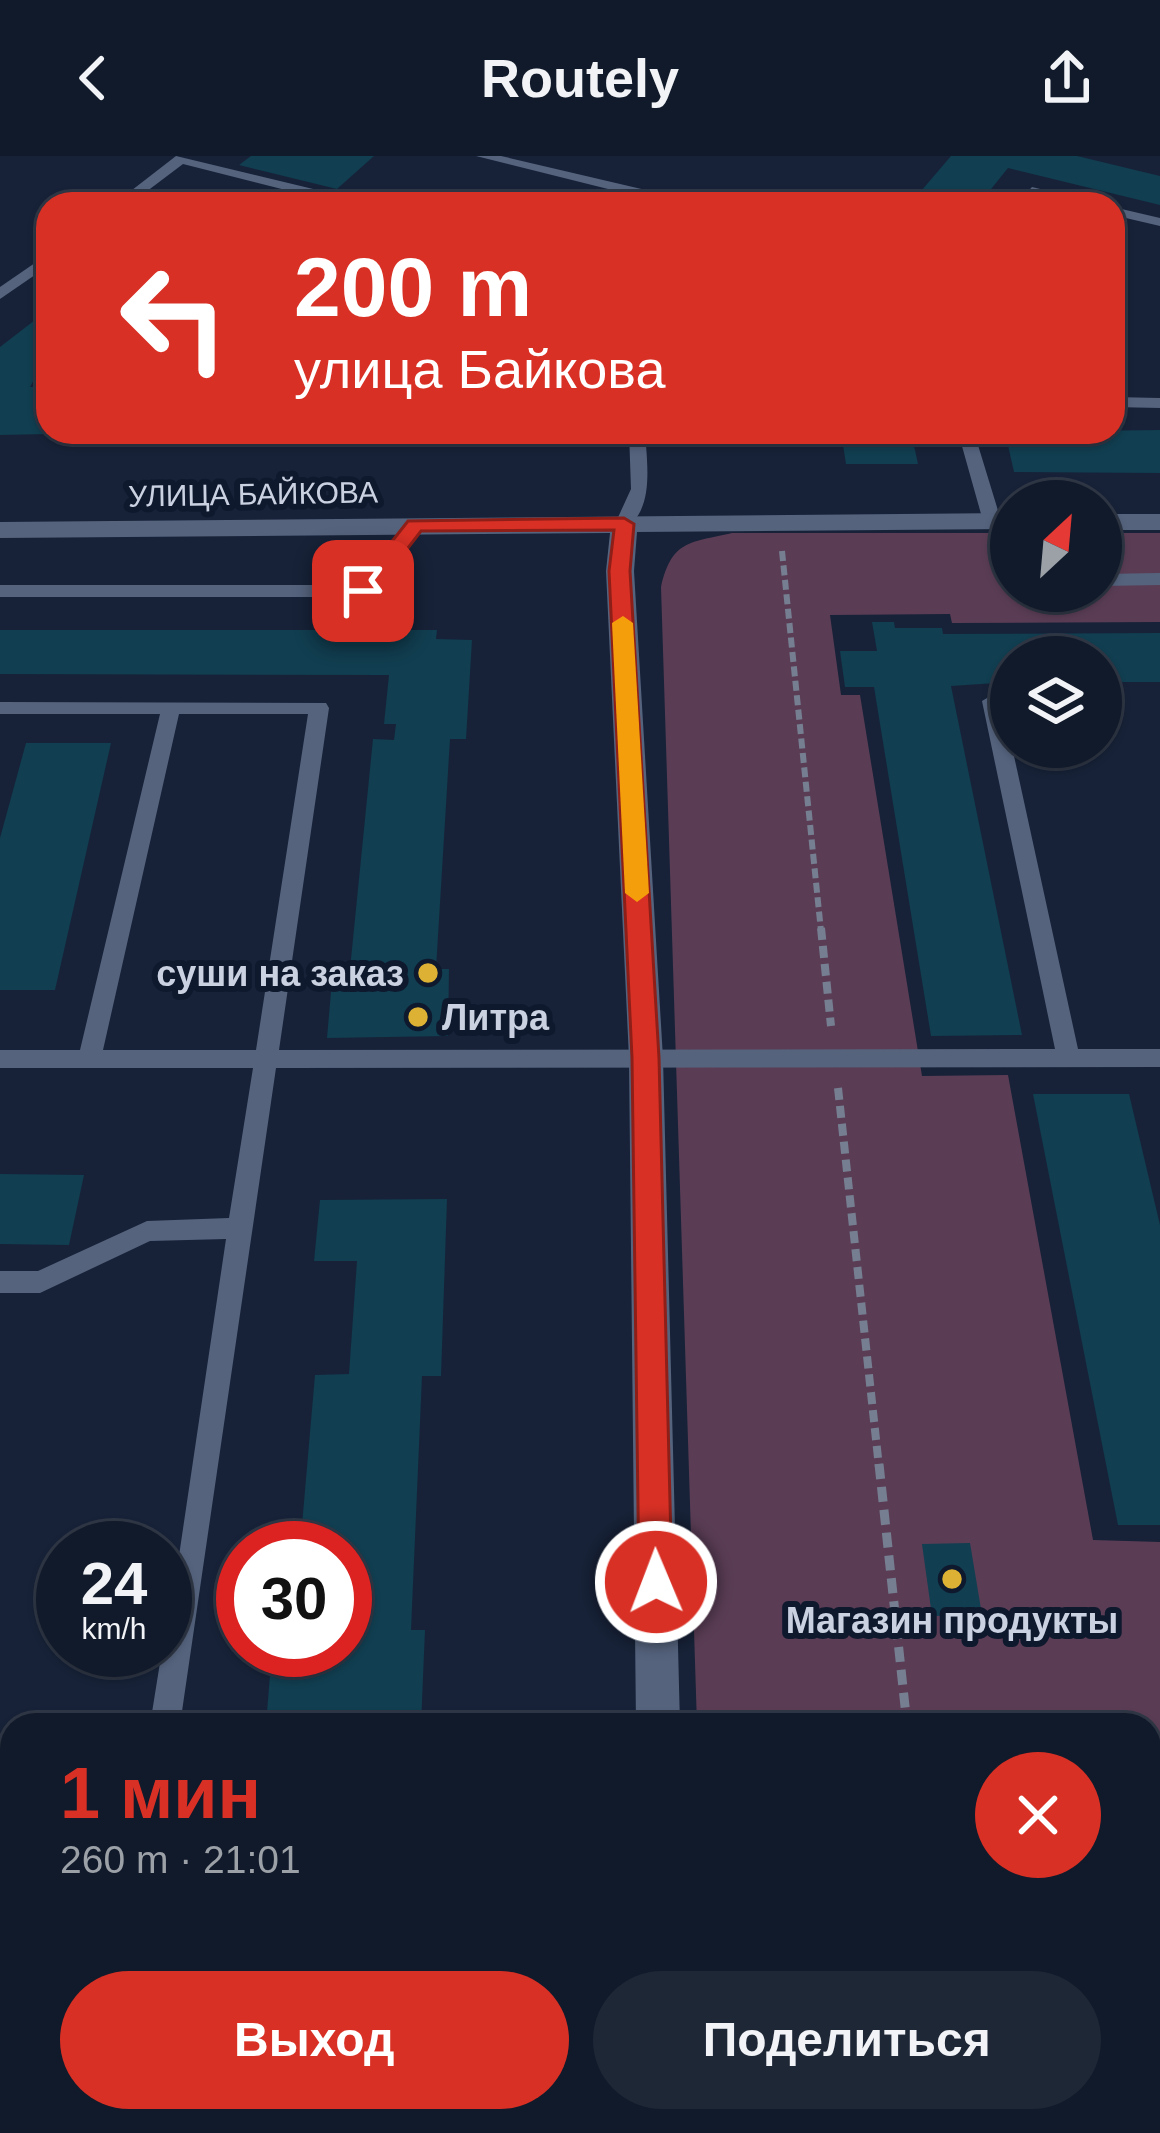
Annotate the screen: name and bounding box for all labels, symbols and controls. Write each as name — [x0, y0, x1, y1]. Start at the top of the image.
icon: back — [60, 45, 126, 111]
icon: share — [1034, 45, 1100, 111]
text: Routely — [481, 48, 679, 108]
icon: left — [96, 240, 252, 396]
text: 200 m — [294, 240, 532, 334]
text: улица Байкова — [294, 339, 665, 399]
street label: УЛИЦА БАЙКОВА — [128, 475, 378, 513]
north arrow — [990, 480, 1122, 612]
map controls — [990, 480, 1122, 768]
pin — [312, 540, 414, 642]
icon: arrive — [330, 558, 396, 624]
button: layers — [990, 636, 1122, 768]
place label: суши на заказ — [156, 953, 404, 994]
marker: суши на заказ — [415, 960, 441, 986]
place label: Литра — [442, 997, 550, 1038]
marker: Литра — [405, 1004, 431, 1030]
position arrow — [593, 1519, 719, 1645]
speed limit sign: 30 — [216, 1521, 372, 1677]
text: 24 — [81, 1550, 147, 1617]
marker: Магазин продукты — [939, 1566, 965, 1592]
place label: Магазин продукты — [786, 1600, 1118, 1641]
text: km/h — [81, 1612, 147, 1645]
button: close — [975, 1752, 1101, 1878]
text: 1 мин — [60, 1753, 261, 1833]
text: 260 m · 21:01 — [60, 1838, 301, 1881]
button: Выход — [60, 1971, 569, 2109]
button: Поделиться — [593, 1971, 1101, 2109]

